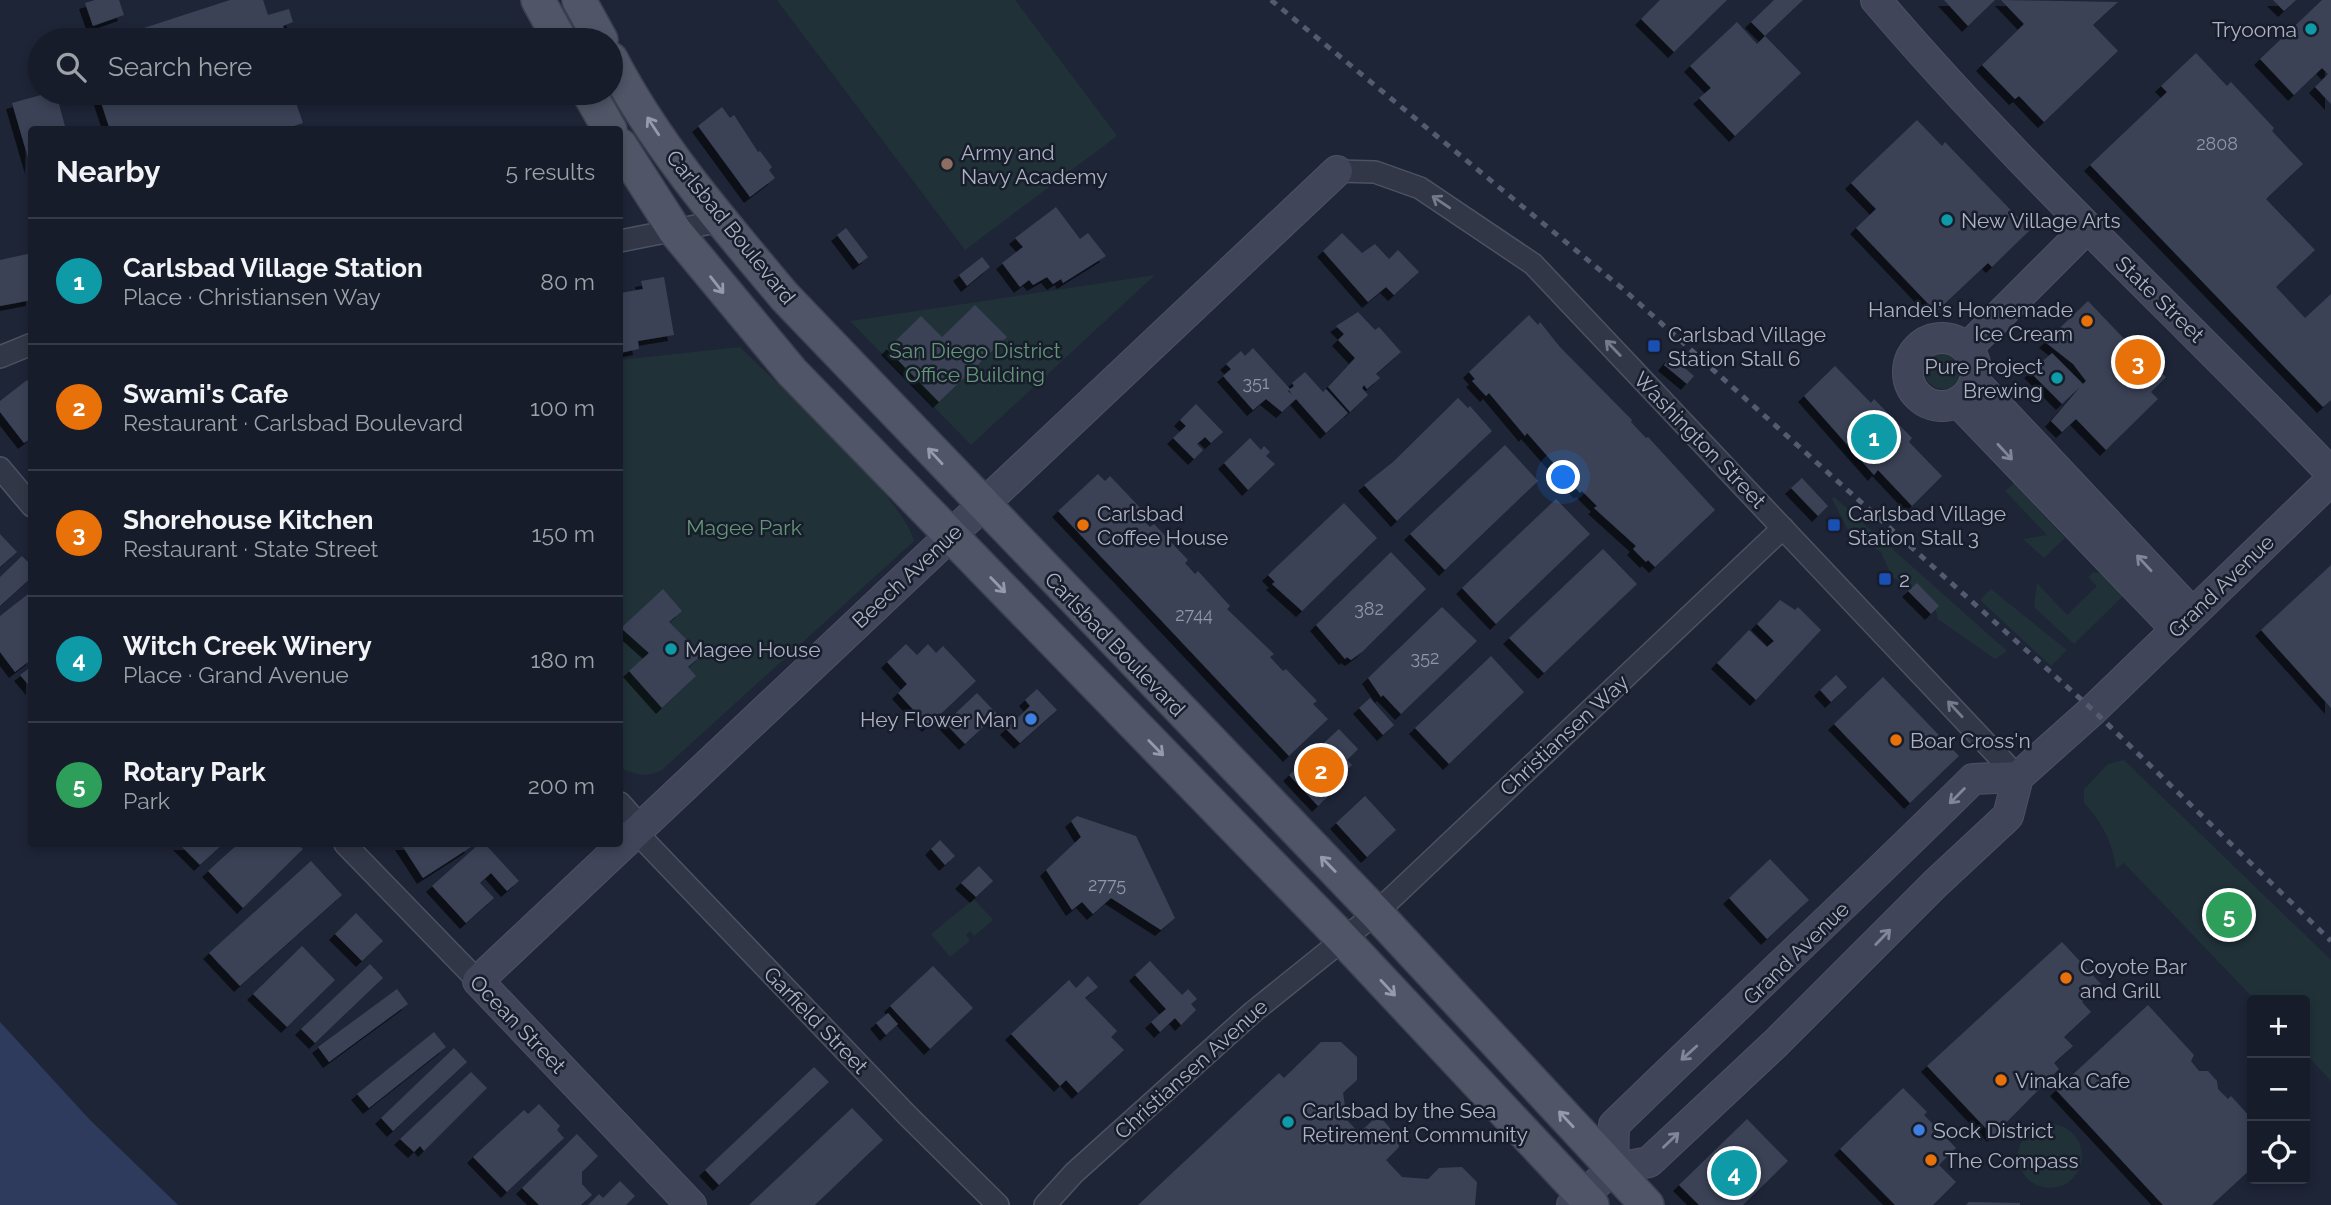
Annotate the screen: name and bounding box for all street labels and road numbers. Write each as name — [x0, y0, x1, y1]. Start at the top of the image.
street label: Carlsbad Boulevard — [661, 145, 801, 309]
street label: State Street — [2110, 251, 2210, 347]
street label: Washington Street — [1629, 367, 1771, 513]
street label: Beech Avenue — [847, 519, 967, 633]
street label: Grand Avenue — [2163, 529, 2279, 643]
street label: Carlsbad Boulevard — [1040, 567, 1190, 721]
street label: Christiansen Way — [1495, 669, 1633, 801]
street label: Grand Avenue — [1738, 896, 1854, 1010]
street label: Garfield Street — [759, 961, 873, 1079]
street label: Ocean Street — [465, 970, 571, 1078]
street label: Christiansen Avenue — [1109, 994, 1273, 1144]

